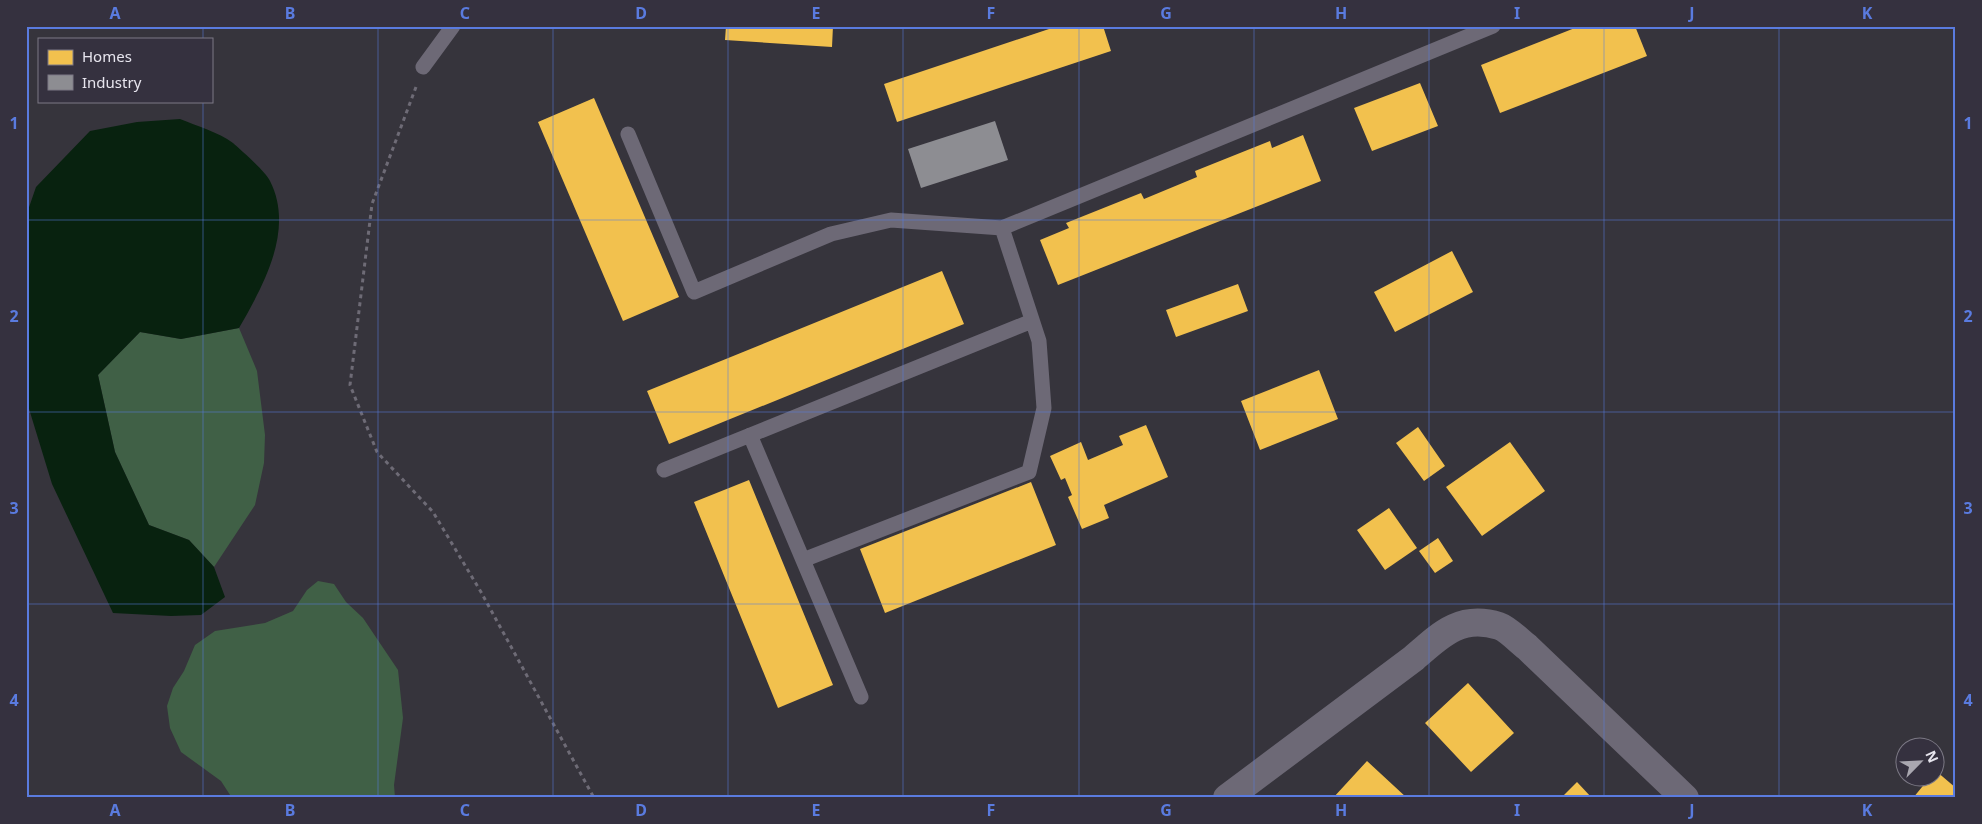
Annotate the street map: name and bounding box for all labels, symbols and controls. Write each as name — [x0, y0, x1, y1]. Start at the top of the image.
text: A — [109, 2, 121, 24]
text: B — [285, 2, 295, 24]
text: C — [460, 2, 470, 24]
text: D — [635, 2, 647, 24]
text: E — [812, 2, 821, 24]
text: F — [987, 2, 995, 24]
text: G — [1160, 2, 1172, 24]
text: H — [1335, 2, 1347, 24]
text: I — [1514, 2, 1520, 24]
text: J — [1687, 2, 1695, 24]
text: K — [1862, 2, 1873, 24]
legend — [38, 38, 212, 102]
text: Homes — [82, 46, 132, 66]
text: Industry — [82, 72, 142, 92]
text: 1 — [9, 112, 19, 134]
text: 1 — [1963, 112, 1973, 134]
text: 2 — [9, 305, 19, 327]
text: 2 — [1963, 305, 1973, 327]
text: 3 — [9, 497, 19, 519]
text: 3 — [1963, 497, 1973, 519]
text: 4 — [9, 689, 19, 711]
text: 4 — [1963, 689, 1973, 711]
north arrow — [1894, 736, 1944, 786]
text: N — [1921, 747, 1943, 766]
text: A — [109, 799, 121, 821]
text: B — [285, 799, 295, 821]
text: C — [460, 799, 470, 821]
text: D — [635, 799, 647, 821]
text: E — [812, 799, 821, 821]
text: F — [987, 799, 995, 821]
text: G — [1160, 799, 1172, 821]
text: H — [1335, 799, 1347, 821]
text: I — [1514, 799, 1520, 821]
text: J — [1687, 799, 1695, 821]
text: K — [1862, 799, 1873, 821]

